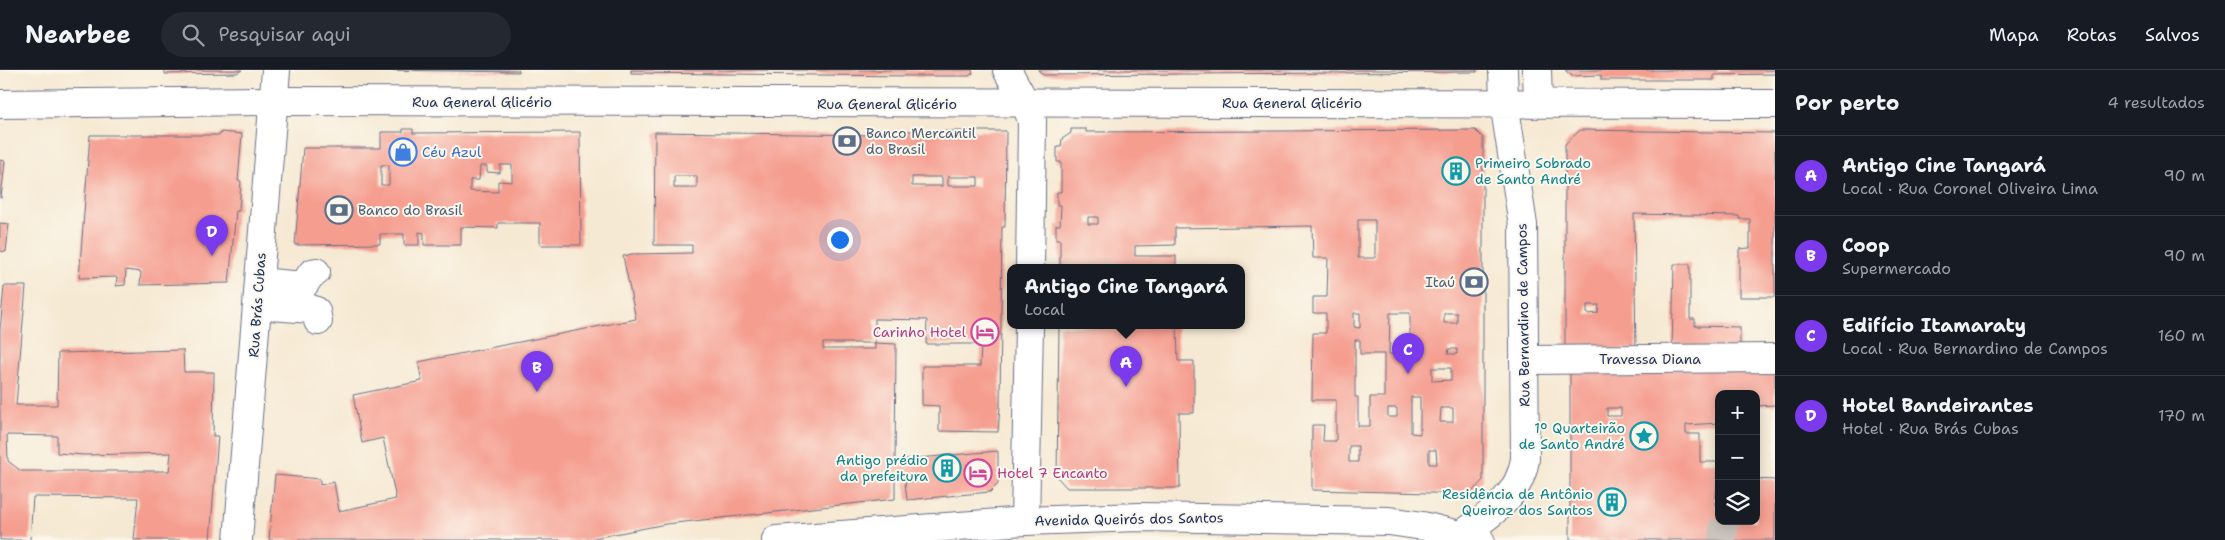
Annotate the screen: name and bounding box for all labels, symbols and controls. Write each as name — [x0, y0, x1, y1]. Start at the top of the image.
search box — [161, 12, 511, 57]
text: Nearbee — [25, 19, 131, 51]
icon: search — [179, 21, 207, 49]
text: Pesquisar aqui — [219, 22, 351, 47]
text: Mapa — [1989, 23, 2039, 47]
text: Rotas — [2067, 23, 2117, 47]
text: Salvos — [2145, 23, 2200, 47]
text: Por perto — [1795, 89, 1899, 117]
text: 4 resultados — [2107, 92, 2205, 113]
street label: Rua General Glicério — [412, 93, 552, 111]
street label: Rua General Glicério — [1222, 94, 1362, 112]
street label: Rua General Glicério — [817, 95, 957, 113]
place label: Banco Mercantil do Brasil — [866, 124, 977, 158]
bank icon: Banco Mercantil do Brasil — [832, 126, 862, 156]
shop icon: Céu Azul — [388, 137, 418, 167]
place label: Céu Azul — [422, 143, 482, 161]
text: Antigo Cine Tangará — [1842, 153, 2046, 178]
place label: Primeiro Sobrado de Santo André — [1475, 154, 1591, 188]
building icon: Primeiro Sobrado de Santo André — [1441, 156, 1471, 186]
text: A — [1805, 165, 1817, 186]
text: 90 m — [2164, 165, 2205, 186]
text: Local · Rua Coronel Oliveira Lima — [1842, 178, 2098, 199]
bank icon: Banco do Brasil — [324, 195, 354, 225]
place label: Banco do Brasil — [358, 201, 463, 219]
pin: D — [196, 215, 228, 256]
street label: Rua Bernardino de Campos — [1512, 223, 1534, 407]
your location — [827, 227, 853, 253]
text: Coop — [1842, 233, 1890, 258]
text: B — [1806, 245, 1816, 266]
text: 90 m — [2164, 245, 2205, 266]
street label: Rua Brás Cubas — [244, 252, 270, 358]
text: Supermercado — [1842, 258, 1951, 279]
popup — [1007, 264, 1245, 329]
bank icon: Itaú — [1459, 267, 1489, 297]
place label: Itaú — [1425, 273, 1455, 291]
text: Antigo Cine Tangará — [1024, 274, 1228, 299]
text: Local — [1024, 299, 1065, 320]
text: Edifício Itamaraty — [1842, 313, 2026, 338]
hotel icon: Carinho Hotel — [970, 317, 1000, 347]
place label: Carinho Hotel — [873, 323, 967, 341]
text: C — [1806, 325, 1816, 346]
text: 160 m — [2158, 325, 2205, 346]
pin: C — [1392, 333, 1424, 374]
text: Local · Rua Bernardino de Campos — [1842, 338, 2108, 359]
pin: A — [1110, 346, 1142, 387]
street label: Travessa Diana — [1599, 350, 1701, 368]
pin: B — [521, 351, 553, 392]
map controls — [1715, 390, 1760, 525]
button: + — [1715, 390, 1760, 435]
text: Hotel Bandeirantes — [1842, 393, 2034, 418]
text: D — [1805, 405, 1817, 426]
text: 170 m — [2158, 405, 2205, 426]
text: Hotel · Rua Brás Cubas — [1842, 418, 2019, 439]
place label: 1º Quarteirão de Santo André — [1519, 419, 1625, 453]
place icon: 1º Quarteirão de Santo André — [1629, 421, 1659, 451]
button: − — [1715, 435, 1760, 480]
place label: Antigo prédio da prefeitura — [836, 451, 928, 485]
building icon: Antigo prédio da prefeitura — [932, 453, 962, 483]
hotel icon: Hotel 7 Encanto — [963, 458, 993, 488]
place label: Hotel 7 Encanto — [997, 464, 1108, 482]
button: layers — [1715, 480, 1760, 525]
place label: Residência de Antônio Queiroz dos Santos — [1442, 485, 1593, 519]
building icon: Residência de Antônio Queiroz dos Santos — [1597, 487, 1627, 517]
street label: Avenida Queirós dos Santos — [1034, 508, 1224, 530]

